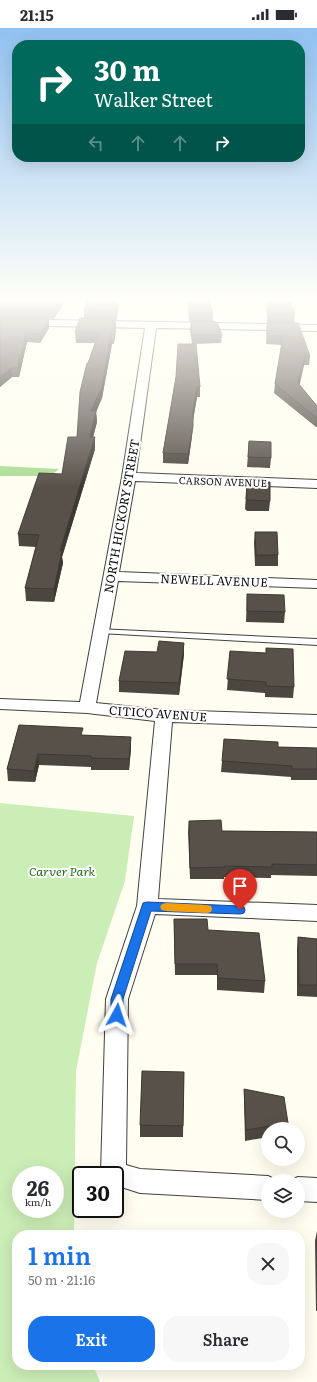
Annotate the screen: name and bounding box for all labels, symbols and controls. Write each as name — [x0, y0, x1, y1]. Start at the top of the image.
text: 21:15 — [20, 3, 54, 26]
text: 30 m — [94, 48, 160, 90]
icon: right — [28, 56, 80, 108]
text: Walker Street — [94, 86, 213, 113]
icon: left — [85, 132, 107, 154]
icon: ahead — [127, 132, 149, 154]
icon: ahead — [169, 132, 191, 154]
icon: right — [211, 132, 233, 154]
street label: NORTH HICKORY STREET — [99, 437, 143, 594]
street label: CARSON AVENUE — [179, 472, 267, 490]
street label: NEWELL AVENUE — [160, 569, 268, 591]
street label: CITICO AVENUE — [108, 701, 208, 725]
park label: Carver Park — [29, 862, 95, 880]
pin — [223, 869, 257, 910]
icon: arrive — [229, 875, 251, 897]
position arrow — [96, 994, 138, 1036]
map controls — [261, 1122, 305, 1218]
button: search — [261, 1122, 305, 1166]
speed limit sign: 30 — [72, 1166, 124, 1218]
text: 26 — [27, 1172, 49, 1202]
button: layers — [261, 1174, 305, 1218]
text: km/h — [25, 1194, 51, 1209]
text: 1 min — [28, 1237, 91, 1272]
button: close — [247, 1243, 289, 1285]
text: 50 m · 21:16 — [28, 1270, 95, 1289]
button: Exit — [28, 1316, 155, 1362]
button: Share — [163, 1316, 289, 1362]

